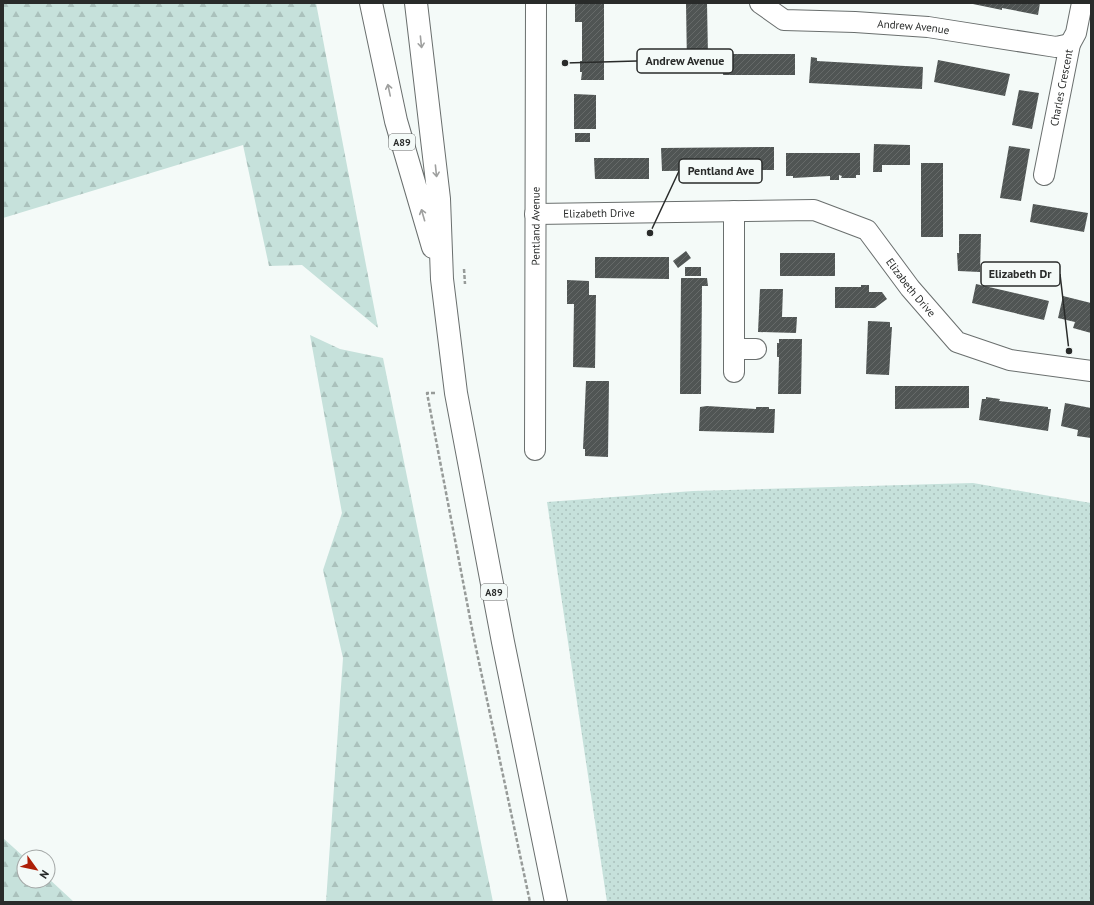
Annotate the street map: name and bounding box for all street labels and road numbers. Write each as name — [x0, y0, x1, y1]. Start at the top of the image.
street label: Andrew Avenue — [877, 17, 951, 37]
street label: Charles Crescent — [1047, 48, 1076, 127]
road number: A89 — [389, 134, 415, 150]
street label: Pentland Avenue — [528, 186, 543, 265]
street label: Elizabeth Drive — [563, 206, 635, 221]
street label: Elizabeth Drive — [883, 255, 939, 320]
road number: A89 — [481, 584, 507, 600]

